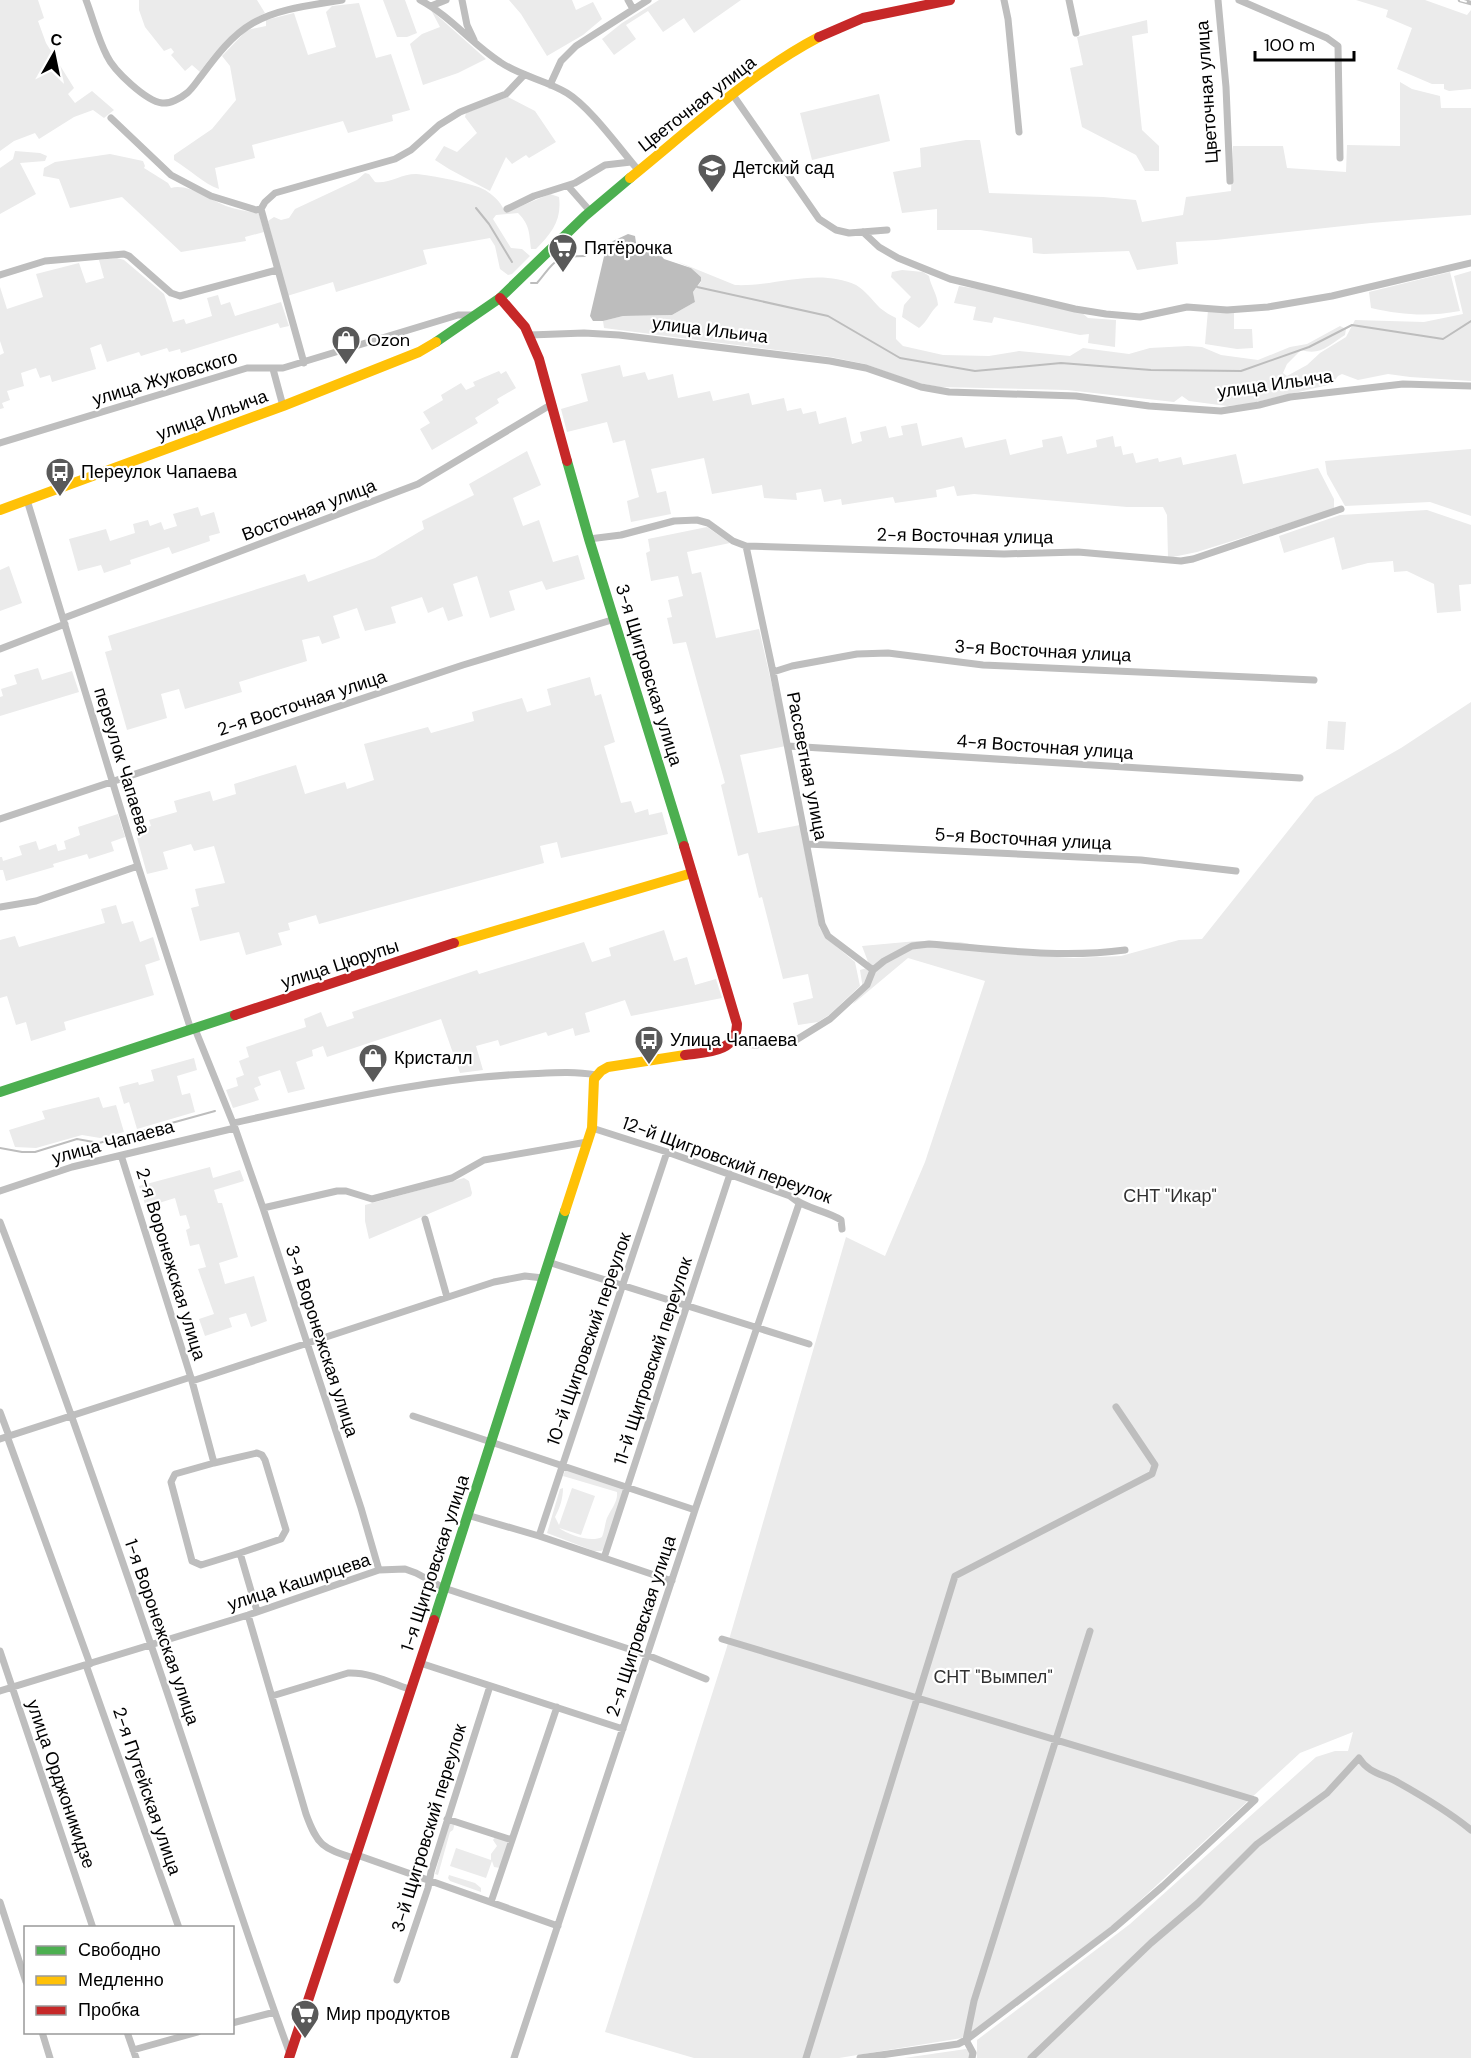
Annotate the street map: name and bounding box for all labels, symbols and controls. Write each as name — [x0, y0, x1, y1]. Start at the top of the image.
street label: Цветочная улица — [1190, 19, 1224, 164]
north arrow — [24, 24, 84, 84]
scale bar — [1255, 24, 1354, 62]
text: С — [49, 28, 64, 51]
text: 100 m — [1264, 33, 1315, 57]
street label: Цветочная улица — [633, 50, 762, 158]
school or university icon: Детский сад — [696, 152, 728, 194]
place label: Детский сад — [733, 156, 834, 180]
supermarket icon: Пятёрочка — [547, 232, 579, 274]
place label: Пятёрочка — [584, 236, 673, 260]
street label: улица Ильича — [651, 311, 770, 349]
shop icon: Ozon — [330, 324, 362, 366]
place label: Ozon — [367, 328, 410, 352]
street label: улица Жуковского — [90, 345, 240, 411]
street label: улица Ильича — [1216, 364, 1335, 404]
street label: улица Ильича — [153, 383, 272, 446]
bus stop icon: Переулок Чапаева — [44, 456, 76, 498]
place label: Переулок Чапаева — [81, 460, 238, 484]
street label: Восточная улица — [238, 473, 381, 547]
street label: 2-я Восточная улица — [876, 522, 1055, 550]
street label: 3-я Щигровская улица — [610, 581, 688, 770]
street label: 3-я Восточная улица — [954, 634, 1133, 668]
street label: 2-я Восточная улица — [214, 664, 391, 742]
street label: переулок Чапаева — [88, 684, 156, 838]
street label: Рассветная улица — [781, 690, 833, 843]
street label: 4-я Восточная улица — [956, 729, 1135, 765]
street label: 5-я Восточная улица — [934, 822, 1113, 856]
street label: улица Цюрупы — [278, 934, 402, 994]
bus stop icon: Улица Чапаева — [633, 1024, 665, 1066]
place label: Улица Чапаева — [670, 1028, 798, 1052]
shop icon: Кристалл — [357, 1042, 389, 1084]
place label: Кристалл — [394, 1046, 473, 1070]
street label: 12-й Щигровский переулок — [619, 1111, 836, 1209]
street label: улица Чапаева — [49, 1114, 178, 1170]
street label: 2-я Воронежская улица — [130, 1165, 212, 1364]
park label: СНТ "Икар" — [1123, 1184, 1217, 1208]
street label: 10-й Щигровский переулок — [541, 1229, 637, 1449]
street label: 3-я Воронежская улица — [280, 1242, 365, 1441]
street label: 11-й Щигровский переулок — [608, 1254, 698, 1468]
street label: 1-я Щигровская улица — [395, 1471, 475, 1654]
street label: 2-я Щигровская улица — [600, 1532, 682, 1720]
street label: 1-я Воронежская улица — [119, 1536, 205, 1729]
street label: улица Каширцева — [225, 1547, 374, 1616]
park label: СНТ "Вымпел" — [933, 1665, 1053, 1689]
street label: улица Орджоникидзе — [21, 1696, 101, 1872]
street label: 2-я Путейская улица — [107, 1704, 187, 1879]
street label: 3-й Щигровский переулок — [386, 1721, 472, 1935]
legend — [24, 1926, 234, 2034]
text: Свободно — [78, 1938, 161, 1962]
text: Медленно — [78, 1968, 164, 1992]
text: Пробка — [78, 1998, 141, 2022]
supermarket icon: Мир продуктов — [289, 1998, 321, 2040]
place label: Мир продуктов — [326, 2002, 450, 2026]

